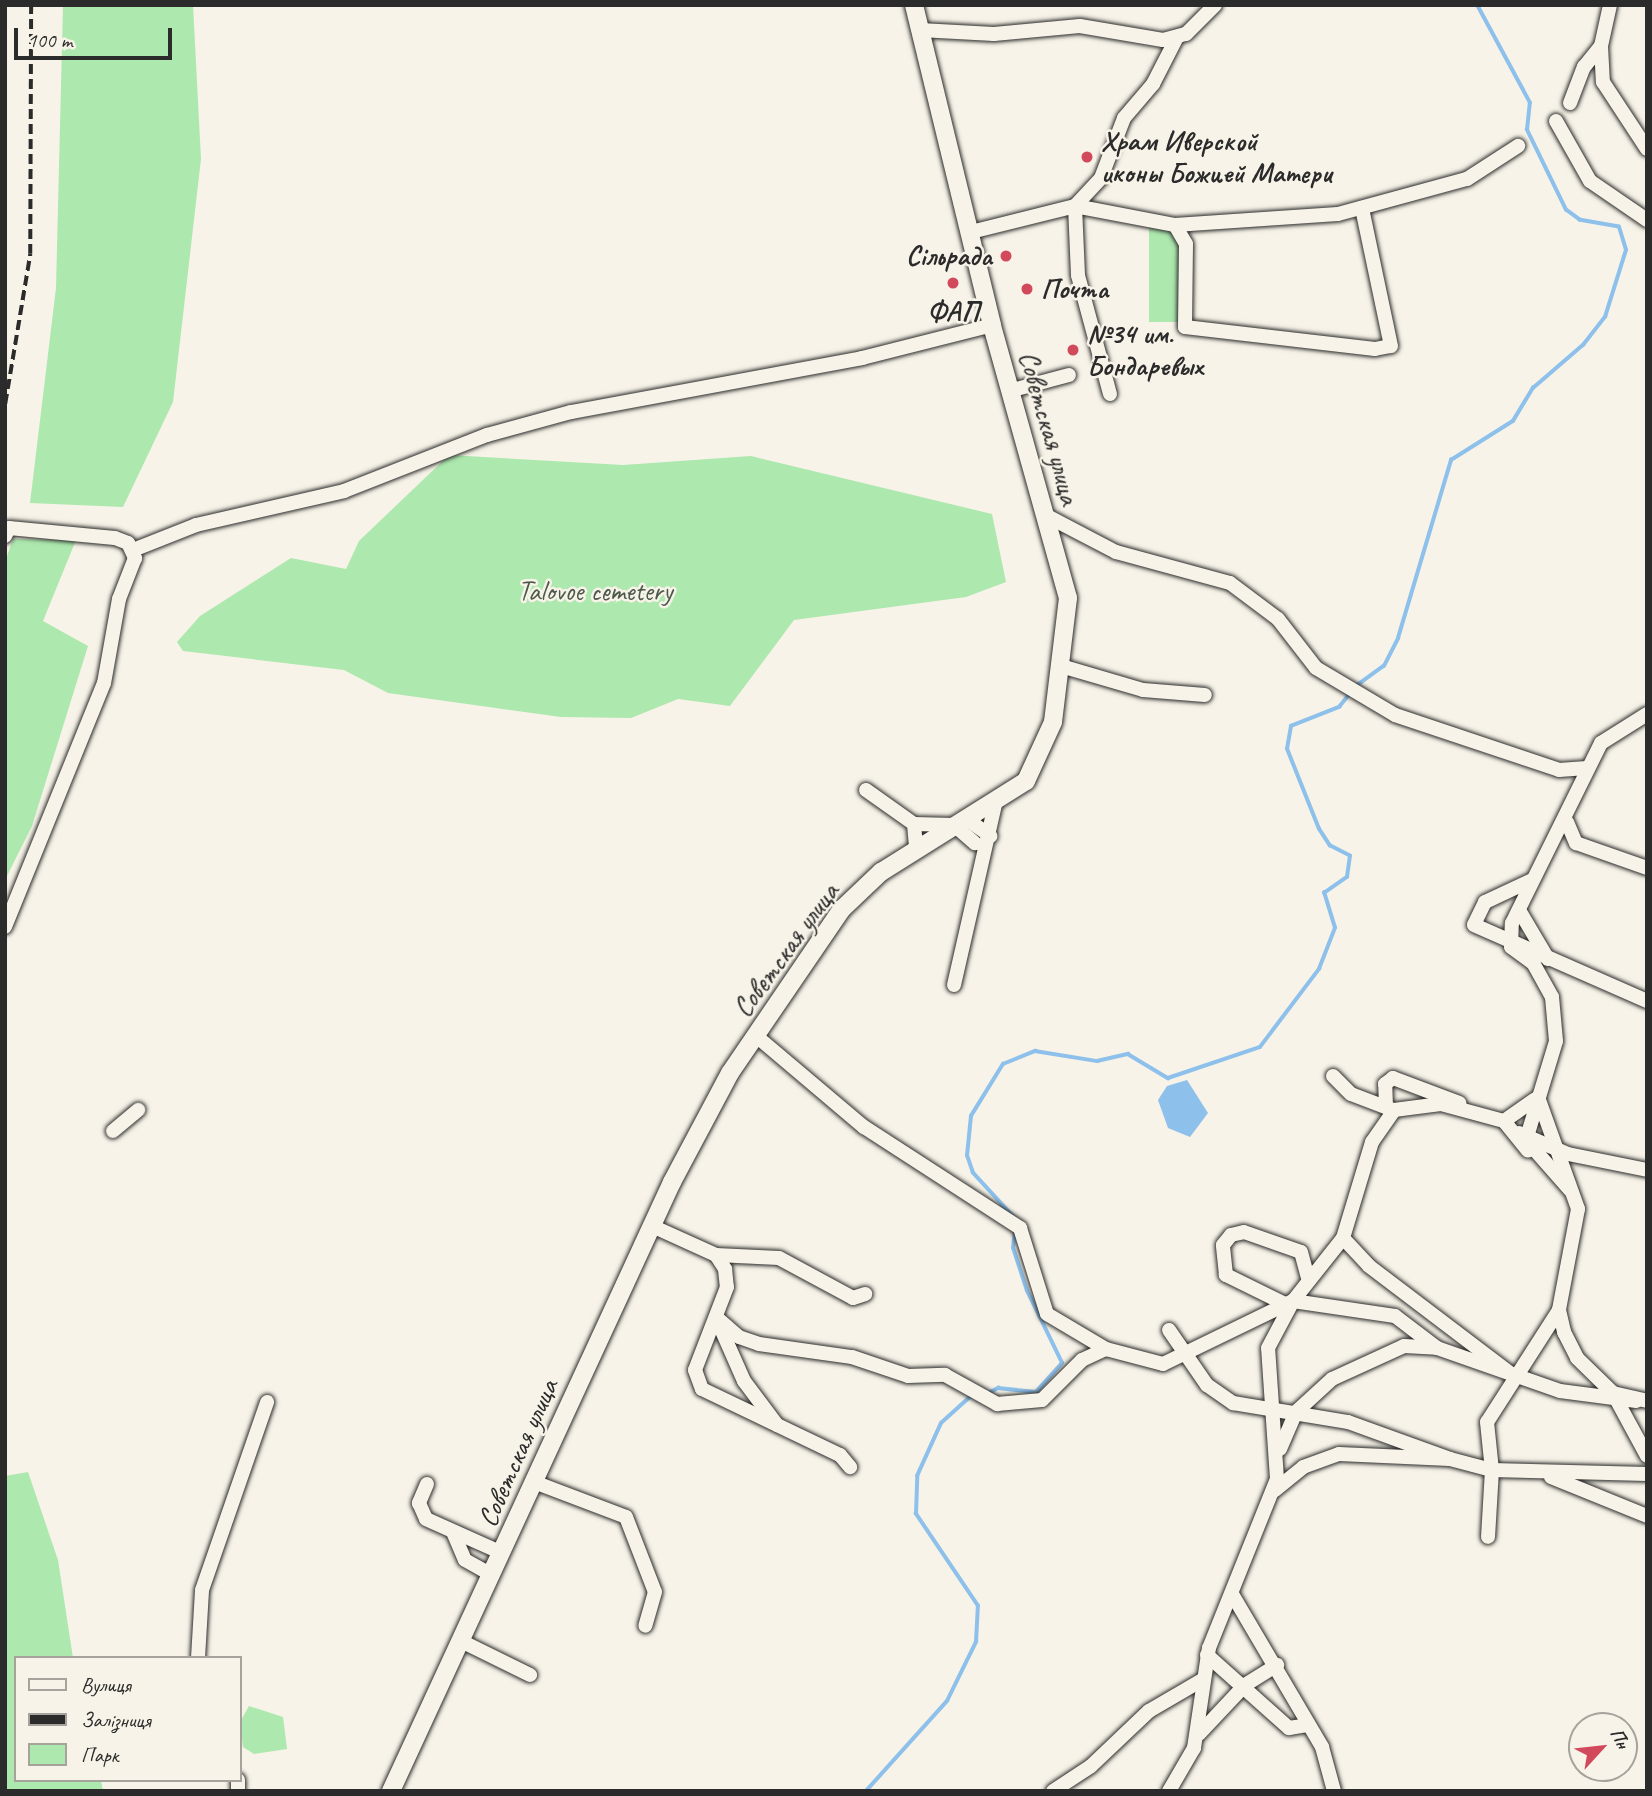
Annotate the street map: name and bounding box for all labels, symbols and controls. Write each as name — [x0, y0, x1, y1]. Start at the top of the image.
scale bar — [18, 14, 175, 58]
text: 100 m — [27, 27, 72, 53]
place label: Храм Иверской иконы Божией Матери — [1101, 124, 1332, 190]
marker: Храм Иверской иконы Божией Матери — [1079, 149, 1095, 165]
place label: Сільрада — [906, 239, 992, 273]
marker: Сільрада — [998, 248, 1014, 264]
place label: Почта — [1041, 272, 1108, 306]
marker: ФАП — [945, 275, 961, 291]
marker: Почта — [1019, 281, 1035, 297]
place label: ФАП — [927, 294, 979, 328]
place label: №34 им. Бондаревых — [1087, 317, 1203, 383]
marker: №34 им. Бондаревых — [1065, 342, 1081, 358]
street label: Советская улица — [1011, 346, 1087, 510]
park label: Talovoe cemetery — [517, 574, 673, 608]
street label: Советская улица — [725, 875, 847, 1025]
street label: Советская улица — [470, 1373, 566, 1533]
legend — [14, 1656, 242, 1782]
text: Вулиця — [81, 1672, 131, 1698]
text: Залізниця — [81, 1707, 151, 1733]
north arrow — [1568, 1712, 1638, 1782]
text: Пн — [1605, 1724, 1635, 1753]
text: Парк — [81, 1742, 118, 1768]

